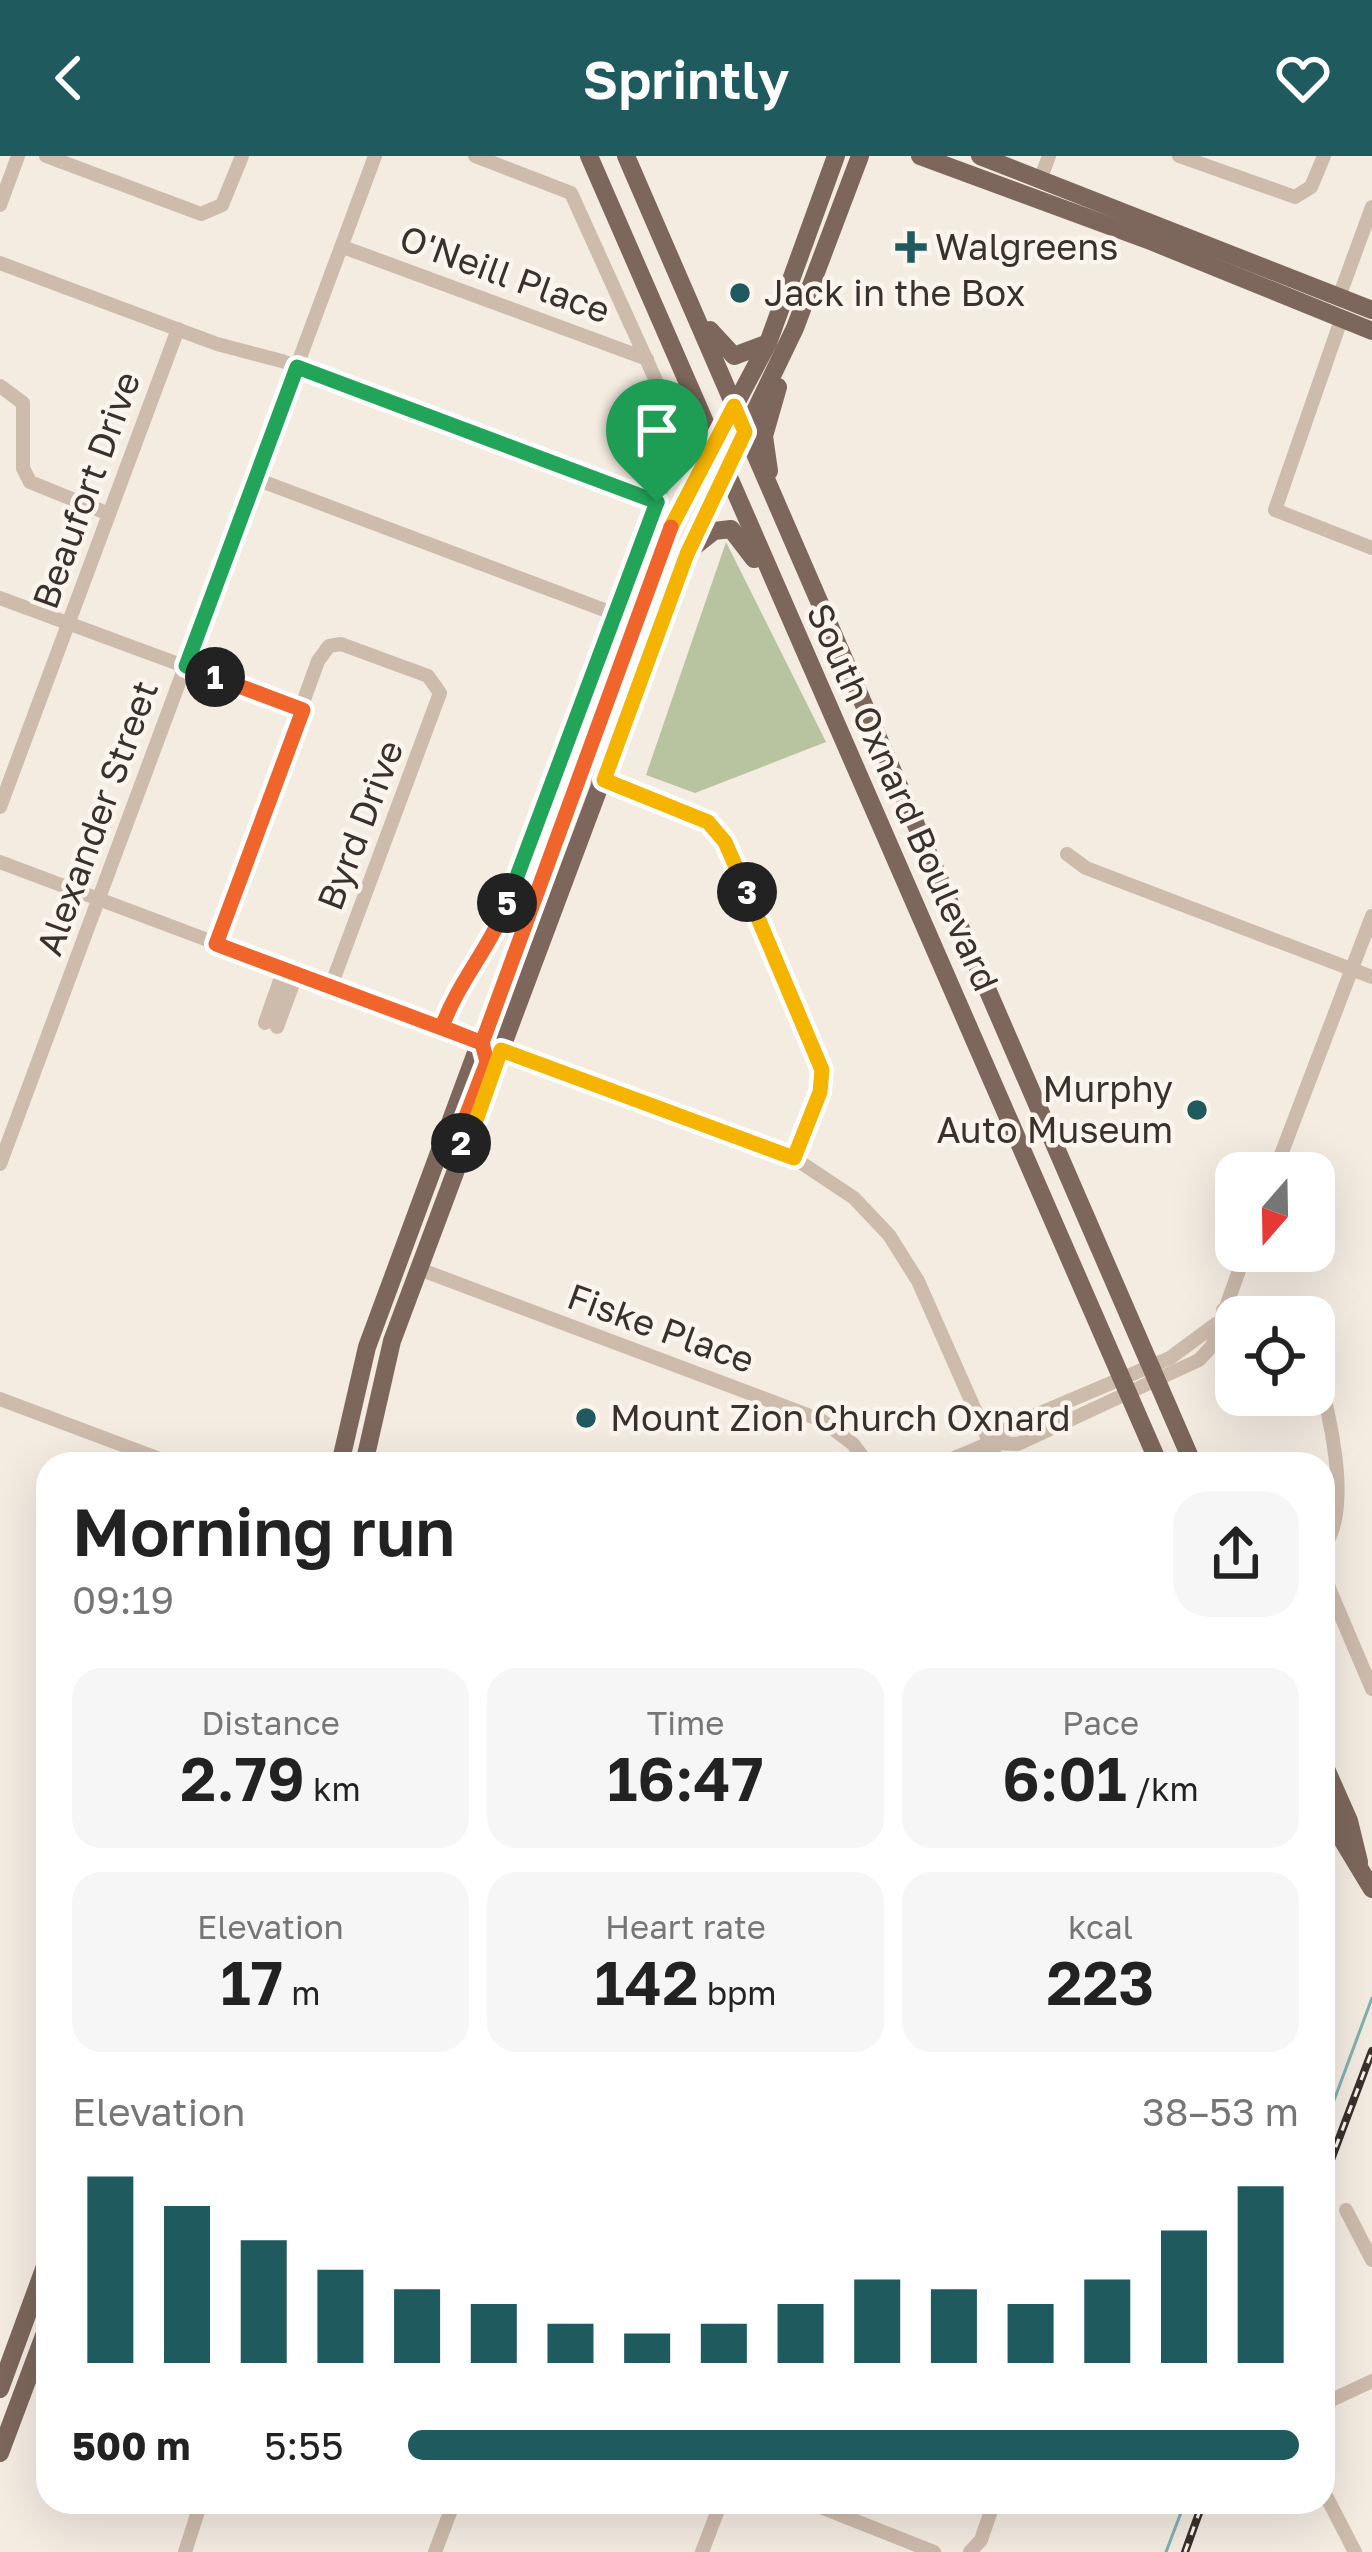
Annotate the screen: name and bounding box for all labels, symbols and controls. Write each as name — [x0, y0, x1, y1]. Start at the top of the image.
icon: back — [36, 45, 102, 111]
icon: heart — [1270, 45, 1336, 111]
text: Sprintly — [583, 46, 789, 111]
street label: O'Neill Place — [394, 216, 616, 331]
place label: Walgreens — [935, 225, 1118, 268]
marker: Walgreens — [898, 234, 924, 260]
place label: Jack in the Box — [764, 271, 1025, 314]
marker: Jack in the Box — [727, 280, 753, 306]
street label: Beaufort Drive — [23, 366, 148, 614]
pin — [606, 379, 708, 502]
icon: arrive — [624, 397, 690, 463]
street label: South Oxnard Boulevard — [799, 596, 1008, 997]
pin: 1 — [185, 647, 245, 707]
text: 1 — [207, 657, 224, 696]
street label: Alexander Street — [27, 675, 166, 961]
street label: Byrd Drive — [308, 734, 411, 916]
pin: 3 — [717, 862, 777, 922]
text: 3 — [737, 872, 757, 911]
pin: 5 — [477, 873, 537, 933]
text: 5 — [497, 883, 517, 922]
place label: Murphy Auto Museum — [936, 1067, 1173, 1151]
marker: Murphy Auto Museum — [1184, 1097, 1210, 1123]
pin: 2 — [431, 1113, 491, 1173]
text: 2 — [451, 1123, 471, 1162]
north arrow — [1215, 1152, 1335, 1272]
map controls — [1215, 1152, 1335, 1416]
street label: Fiske Place — [562, 1274, 760, 1381]
button: locate — [1215, 1296, 1335, 1416]
place label: Mount Zion Church Oxnard — [610, 1396, 1071, 1439]
marker: Mount Zion Church Oxnard — [573, 1405, 599, 1431]
text: Morning run — [72, 1491, 455, 1571]
button: share — [1173, 1491, 1299, 1617]
text: 09:19 — [72, 1576, 174, 1623]
text: Distance — [201, 1703, 340, 1742]
text: Time — [647, 1703, 724, 1742]
text: Pace — [1062, 1703, 1139, 1742]
text: 2.79 — [180, 1742, 305, 1814]
text: 16:47 — [607, 1742, 764, 1814]
text: 6:01 — [1002, 1742, 1127, 1814]
text: km — [305, 1769, 361, 1808]
text: /km — [1127, 1769, 1199, 1808]
text: Elevation — [197, 1907, 344, 1946]
text: Heart rate — [605, 1907, 766, 1946]
text: kcal — [1068, 1907, 1133, 1946]
text: 17 — [220, 1946, 283, 2018]
text: 142 — [595, 1946, 698, 2018]
text: 223 — [1046, 1946, 1155, 2018]
text: m — [283, 1973, 321, 2012]
text: bpm — [698, 1973, 776, 2012]
text: Elevation — [72, 2088, 245, 2135]
text: 38–53 m — [1142, 2088, 1299, 2135]
text: 500 m — [72, 2422, 190, 2469]
text: 5:55 — [264, 2422, 344, 2469]

